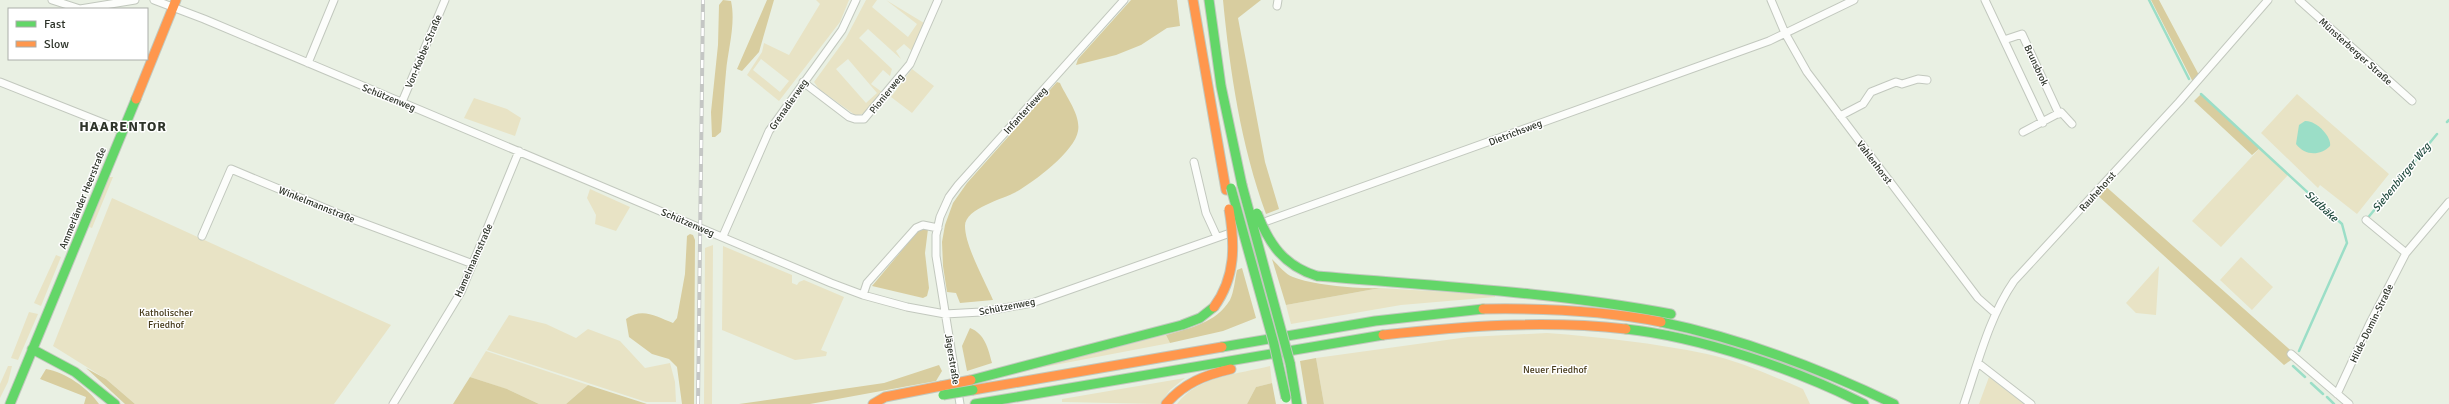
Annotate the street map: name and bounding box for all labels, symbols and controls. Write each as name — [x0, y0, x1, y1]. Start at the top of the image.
legend — [8, 8, 148, 60]
street label: Von-Kobbe-Straße — [403, 13, 445, 90]
street label: Münsterberger Straße — [2316, 16, 2394, 88]
text: Fast — [44, 17, 65, 32]
text: Slow — [44, 37, 69, 52]
street label: Brunsbrok — [2021, 43, 2051, 88]
street label: Pionierweg — [867, 71, 907, 116]
street label: Grenadierweg — [767, 77, 811, 132]
street label: Schützenweg — [360, 82, 417, 114]
street label: Infanterieweg — [1001, 85, 1050, 137]
street label: Dietrichsweg — [1487, 117, 1544, 149]
district label: HAARENTOR — [79, 118, 167, 135]
street label: Vahlenhorst — [1854, 138, 1895, 187]
water label: Siebenbürger Wzg — [2370, 139, 2434, 214]
street label: Ammerländer Heerstraße — [57, 146, 109, 251]
street label: Rauhehorst — [2077, 169, 2119, 214]
street label: Winkelmannstraße — [277, 184, 357, 226]
water label: Südbäke — [2303, 188, 2341, 225]
street label: Schützenweg — [659, 206, 716, 240]
street label: Hamelmannstraße — [452, 222, 496, 299]
street label: Hilde-Domin-Straße — [2348, 282, 2396, 365]
street label: Schützenweg — [978, 296, 1036, 318]
park label: Katholischer Friedhof — [139, 307, 193, 331]
street label: Jägerstraße — [942, 333, 962, 385]
park label: Neuer Friedhof — [1523, 364, 1588, 376]

